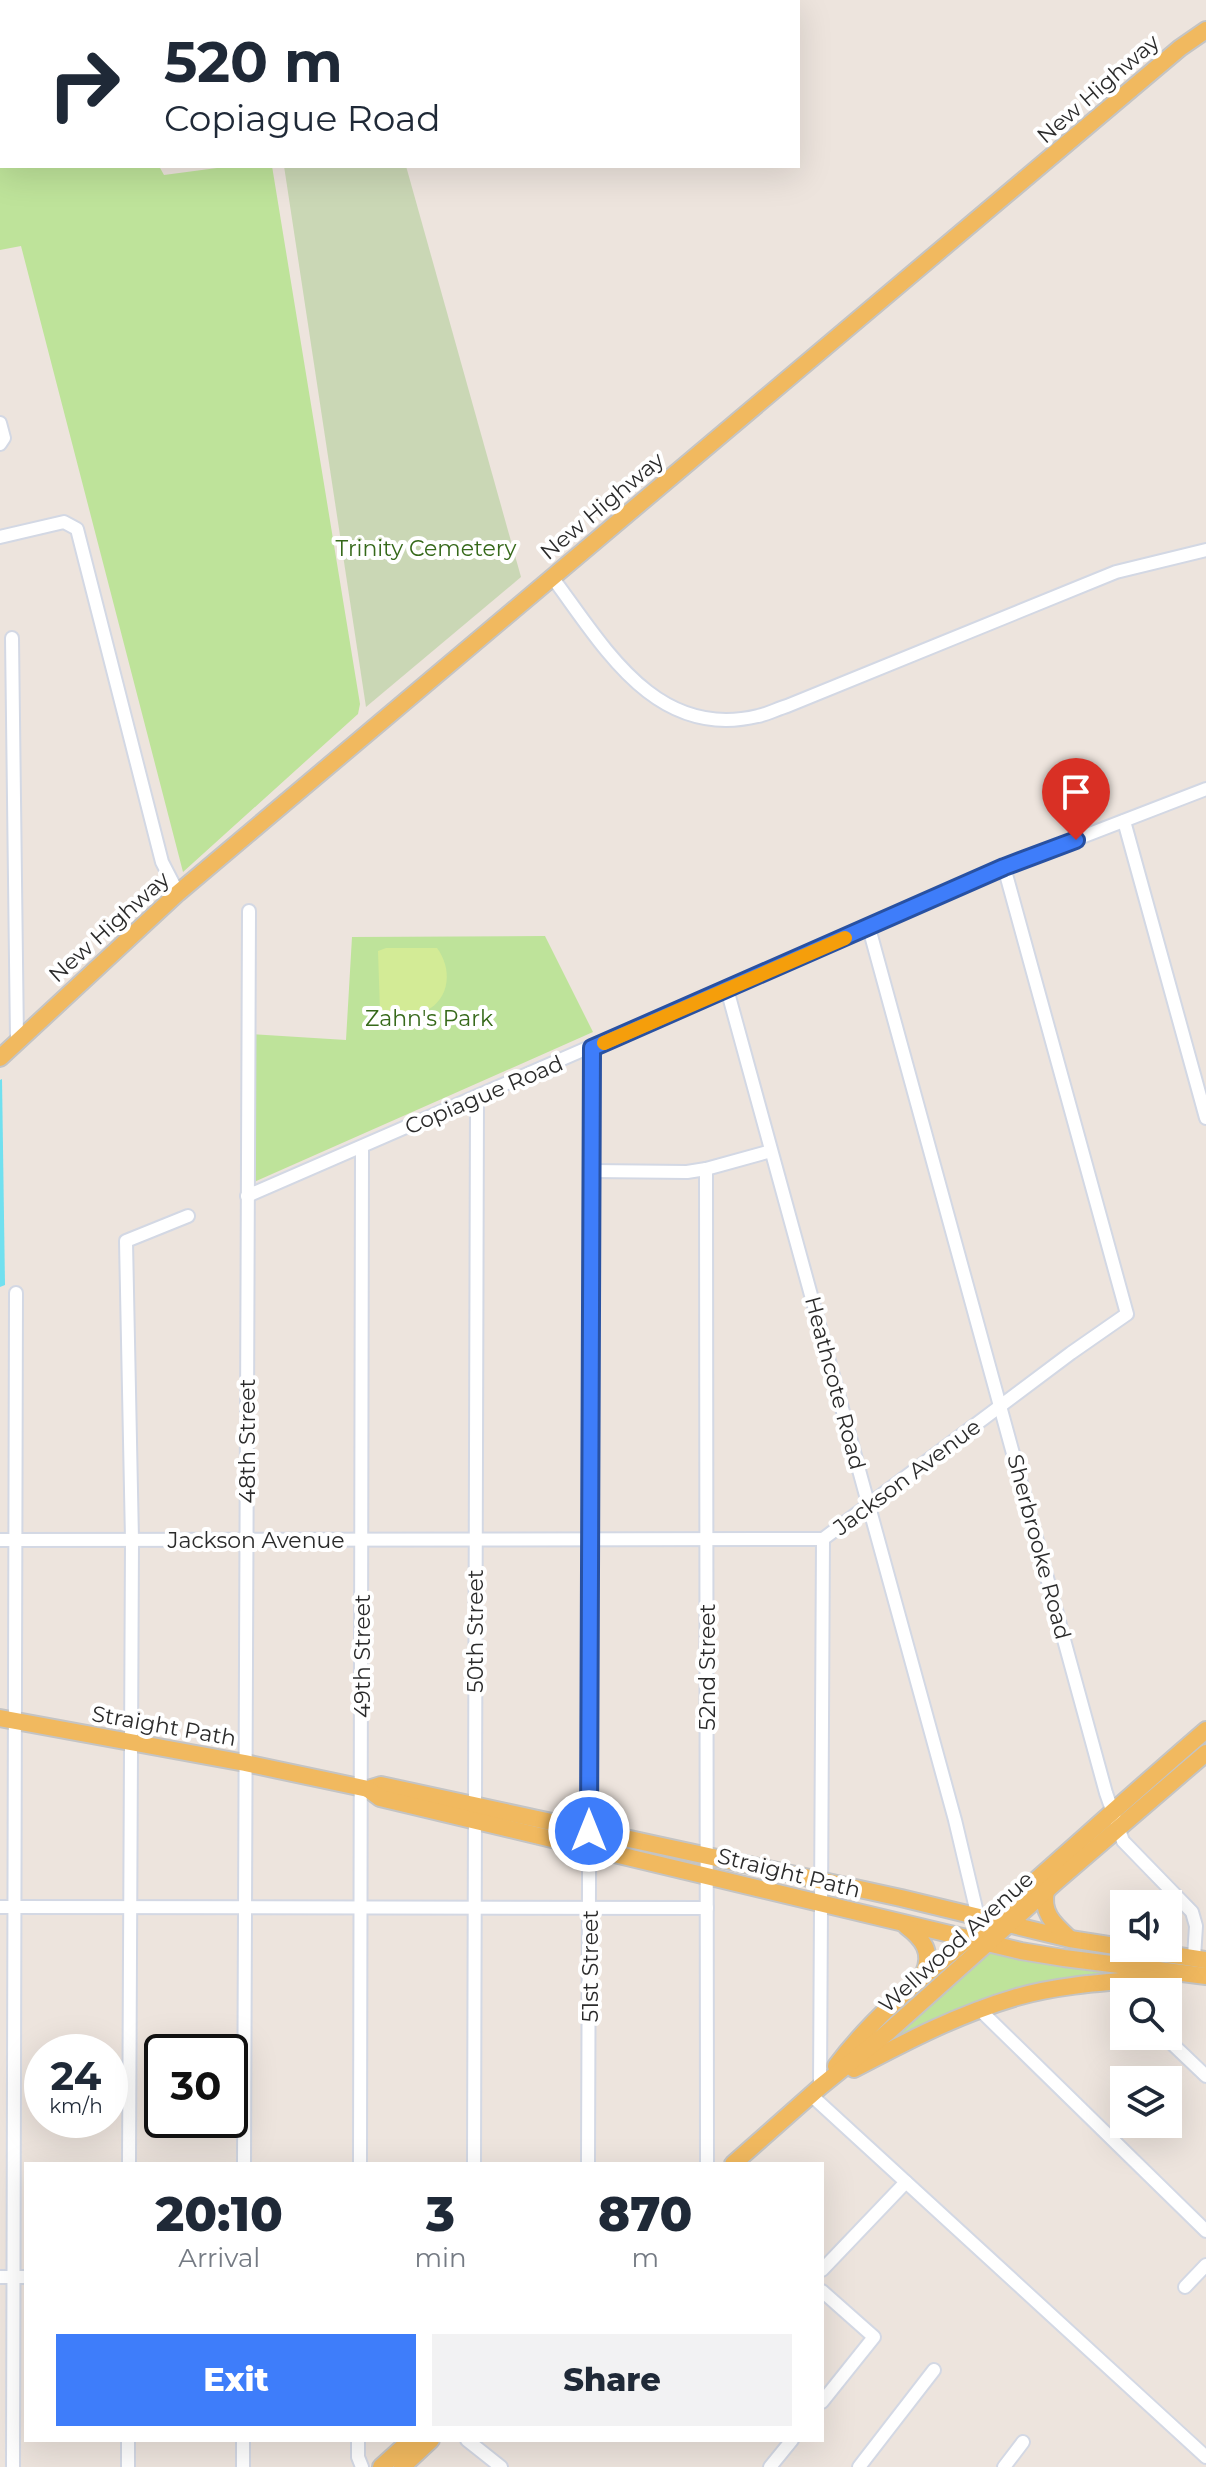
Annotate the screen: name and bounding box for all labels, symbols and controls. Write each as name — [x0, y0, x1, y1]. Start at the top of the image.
text: 520 m — [164, 28, 343, 96]
street label: New Highway — [1031, 29, 1165, 149]
icon: right — [32, 32, 136, 136]
text: Copiague Road — [164, 96, 441, 140]
street label: New Highway — [535, 446, 669, 566]
park label: Trinity Cemetery — [336, 535, 516, 562]
pin — [1042, 758, 1110, 840]
icon: arrive — [1054, 770, 1098, 814]
street label: New Highway — [43, 866, 175, 988]
park label: Zahn's Park — [365, 1005, 494, 1032]
street label: Copiague Road — [401, 1050, 567, 1140]
street label: Heathcote Road — [799, 1293, 871, 1473]
street label: 48th Street — [234, 1378, 261, 1503]
street label: Jackson Avenue — [827, 1413, 986, 1542]
street label: Sherbrooke Road — [1001, 1451, 1077, 1643]
street label: Jackson Avenue — [166, 1527, 345, 1554]
street label: 50th Street — [462, 1569, 489, 1693]
street label: 49th Street — [349, 1594, 376, 1718]
street label: 52nd Street — [694, 1603, 721, 1730]
street label: Straight Path — [90, 1700, 238, 1752]
position arrow — [547, 1789, 631, 1873]
street label: Straight Path — [715, 1842, 863, 1904]
street label: Wellwood Avenue — [873, 1865, 1039, 2019]
map controls — [1110, 1890, 1182, 2138]
button: sound — [1110, 1890, 1182, 1962]
street label: 51st Street — [577, 1910, 604, 2022]
button: search — [1110, 1978, 1182, 2050]
speed limit sign: 30 — [144, 2034, 248, 2138]
text: 24 — [51, 2051, 101, 2100]
button: layers — [1110, 2066, 1182, 2138]
text: km/h — [49, 2094, 103, 2118]
text: 20:10 — [155, 2185, 283, 2243]
text: 3 — [426, 2185, 455, 2243]
text: 870 — [598, 2185, 692, 2243]
text: Arrival — [178, 2242, 260, 2274]
text: min — [414, 2242, 467, 2274]
text: m — [632, 2242, 659, 2274]
button: Exit — [56, 2334, 416, 2426]
button: Share — [432, 2334, 792, 2426]

